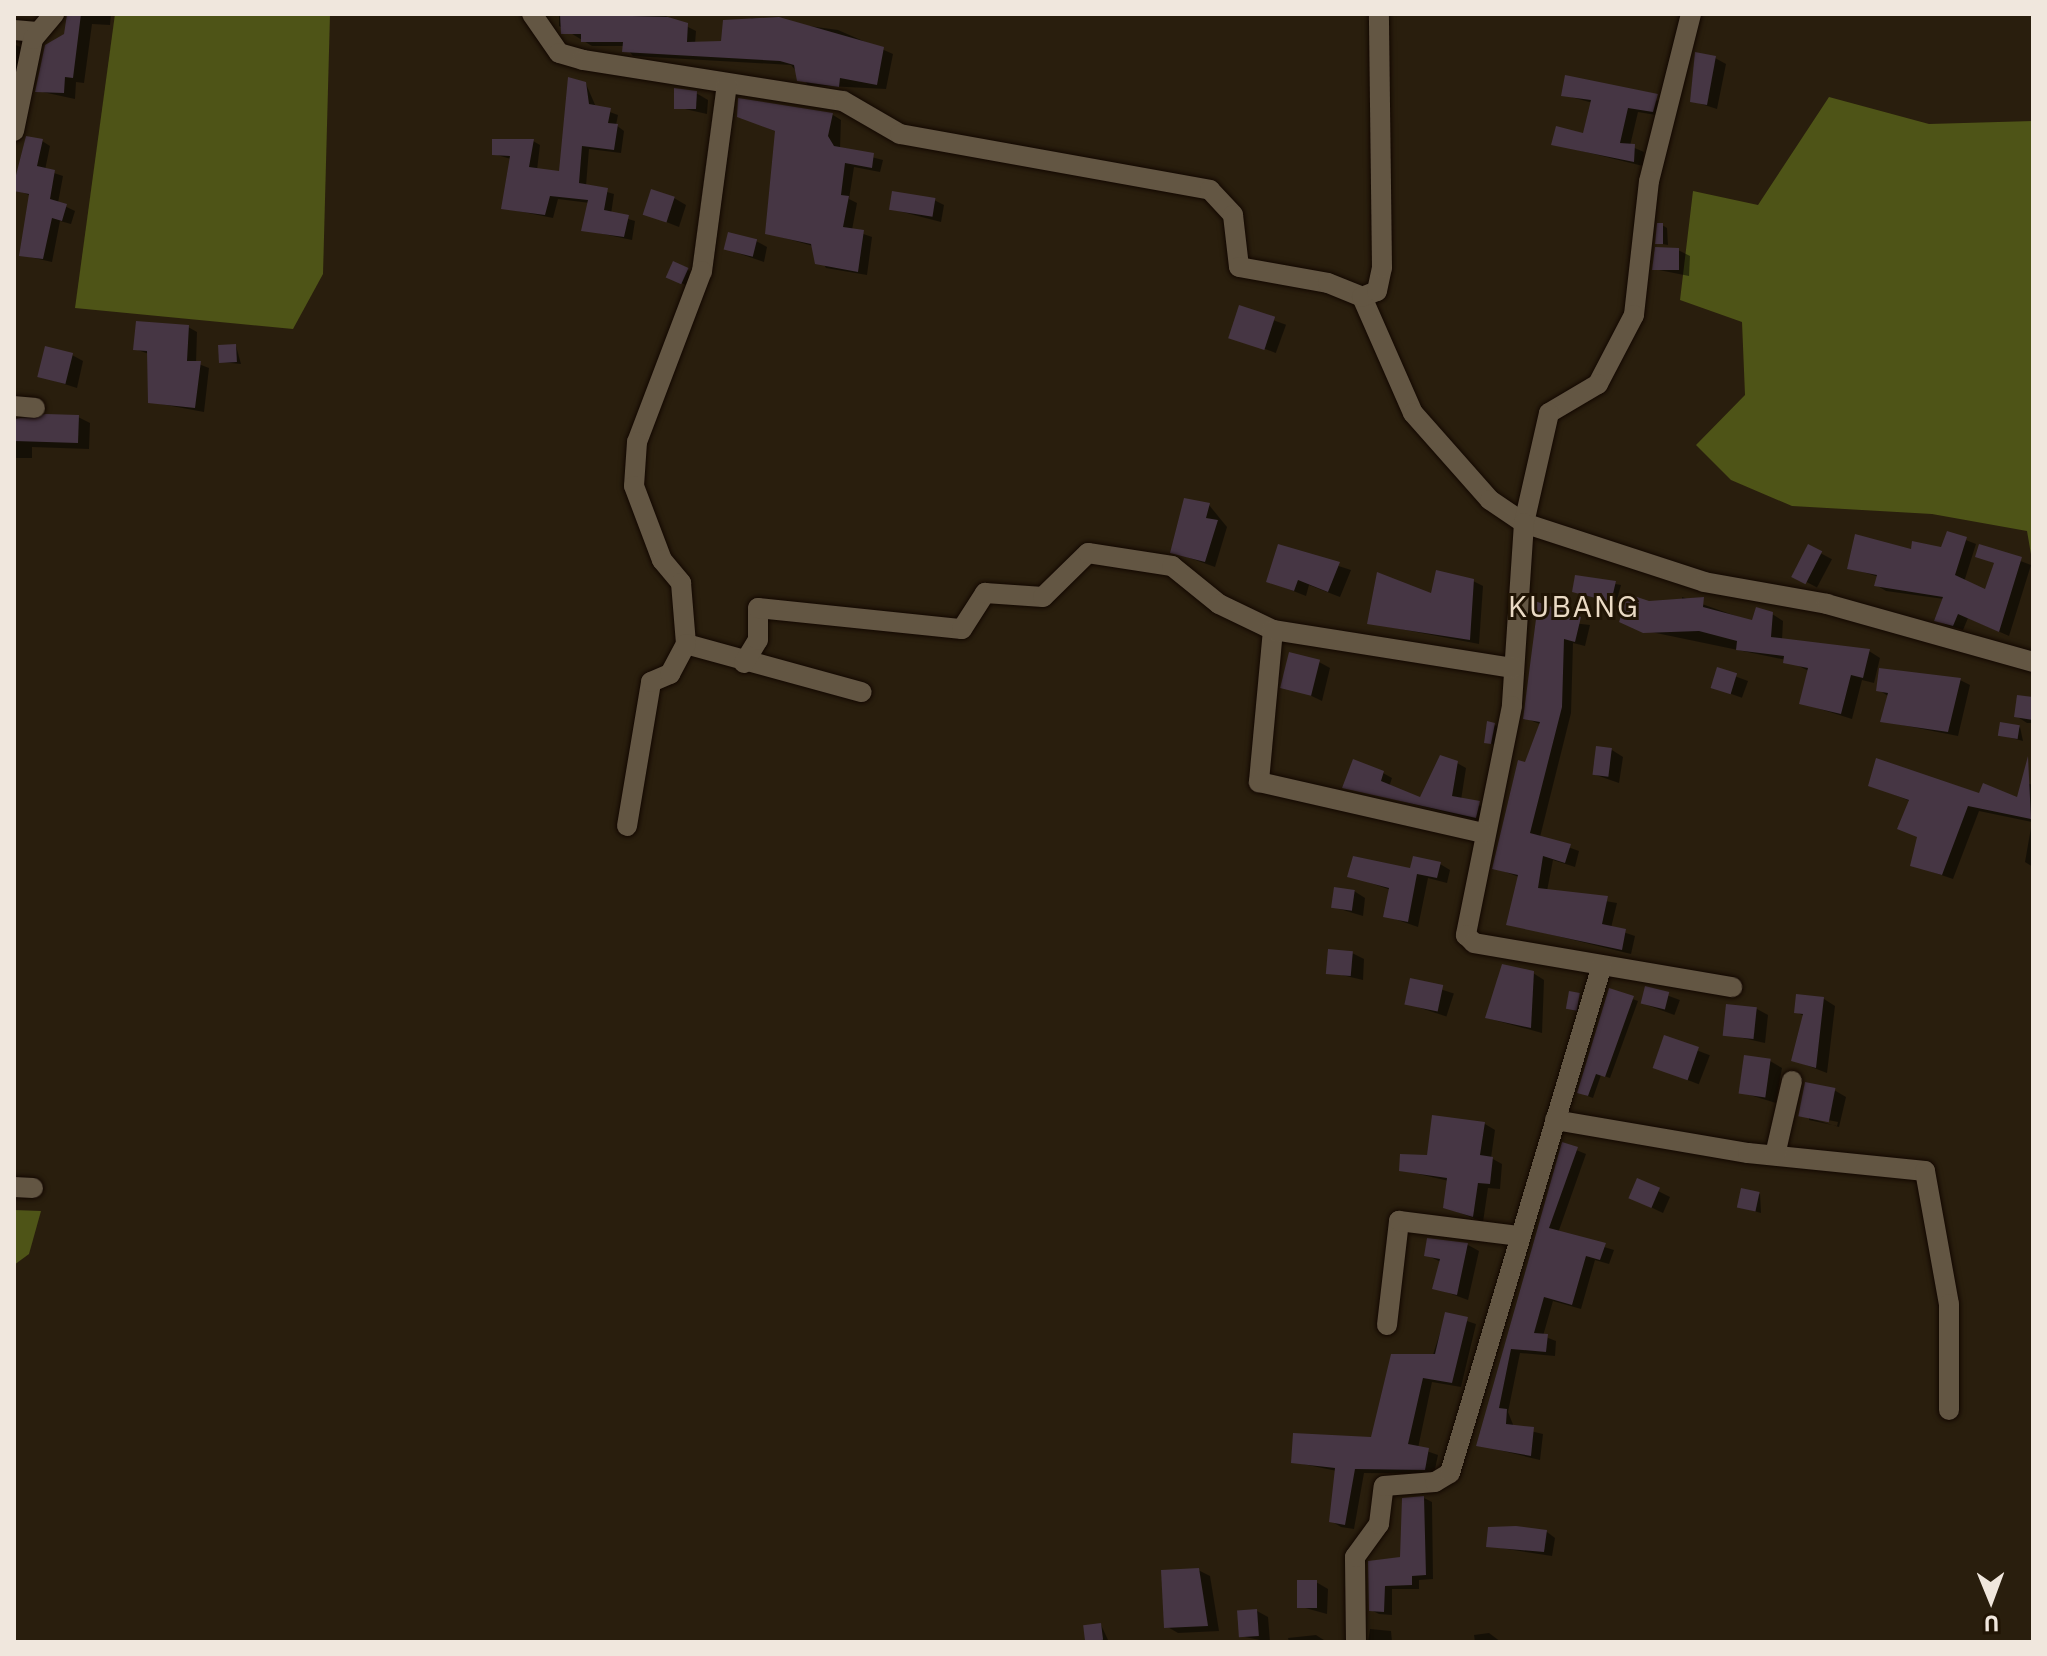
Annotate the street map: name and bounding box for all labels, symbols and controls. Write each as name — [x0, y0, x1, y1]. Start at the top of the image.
district label: KUBANG — [1508, 588, 1640, 624]
north arrow — [1951, 1560, 2031, 1640]
text: U — [1984, 1610, 1999, 1639]

